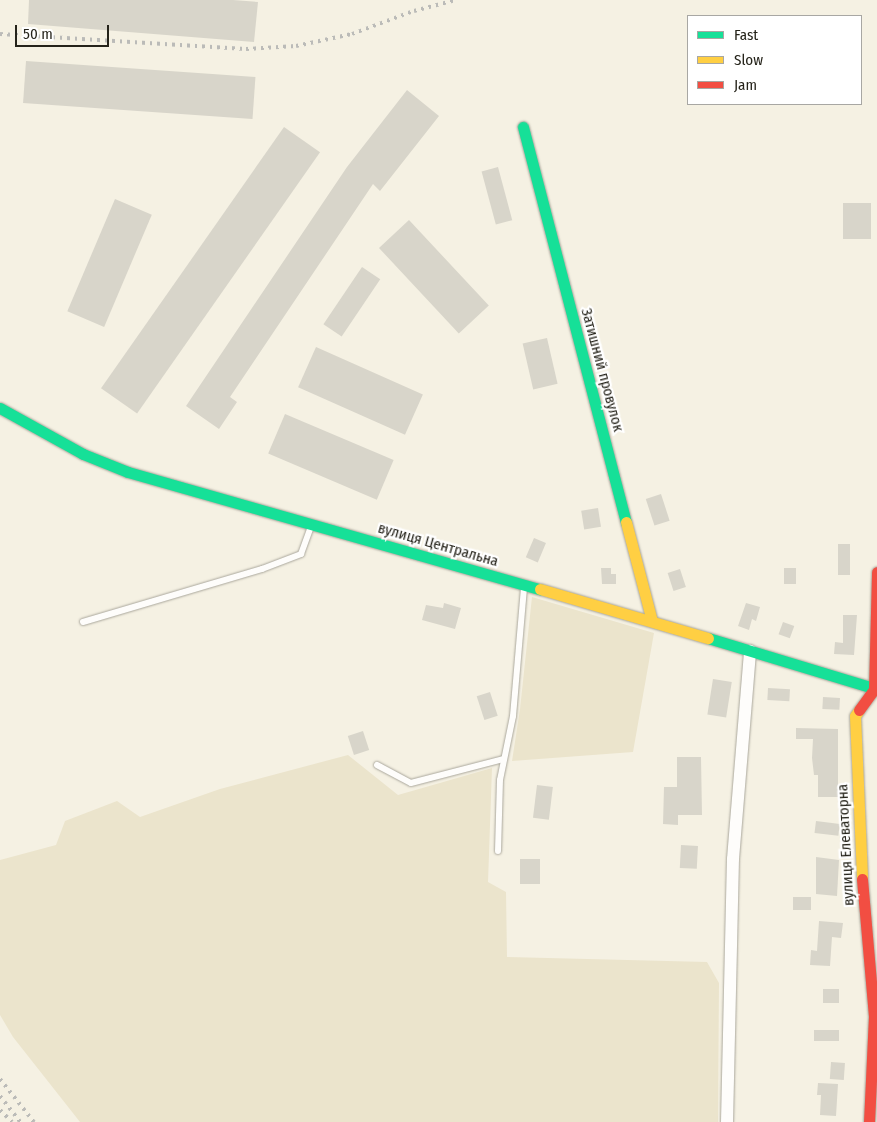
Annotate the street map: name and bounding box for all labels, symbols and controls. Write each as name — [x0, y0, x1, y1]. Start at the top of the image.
scale bar — [18, 15, 111, 47]
legend — [687, 15, 862, 105]
text: 50 m — [23, 25, 53, 43]
text: Fast — [734, 26, 758, 44]
text: Slow — [734, 51, 763, 69]
text: Jam — [734, 76, 757, 94]
street label: Затишний провулок — [577, 306, 627, 434]
street label: вулиця Центральна — [376, 519, 500, 571]
street label: вулиця Елеваторна — [834, 784, 858, 906]

